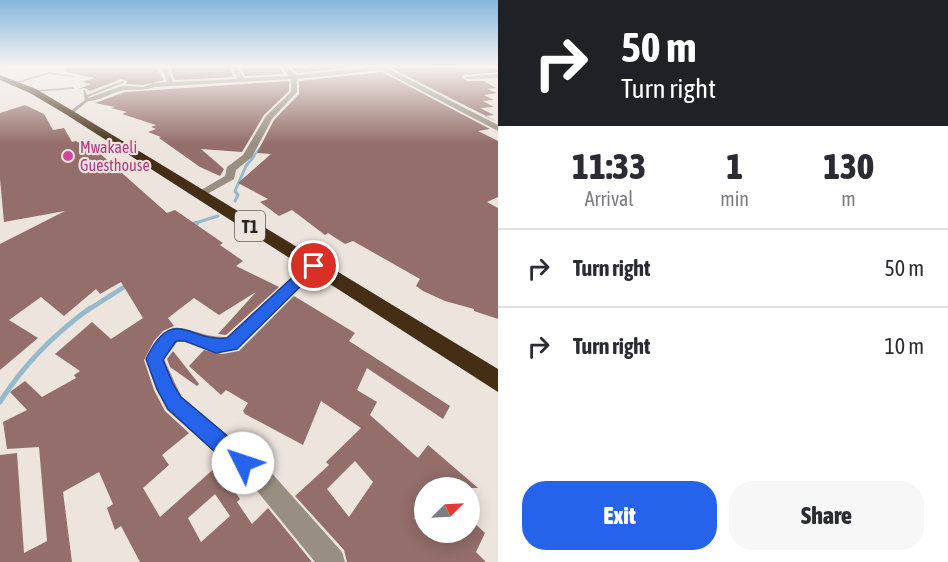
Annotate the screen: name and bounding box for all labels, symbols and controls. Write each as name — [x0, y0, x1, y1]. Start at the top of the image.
text: 50 m — [621, 23, 696, 71]
icon: right — [522, 24, 600, 102]
text: Turn right — [621, 73, 716, 104]
place label: Mwakaeli Guesthouse — [80, 138, 150, 174]
text: 11:33 — [572, 145, 646, 187]
text: 1 — [726, 145, 743, 187]
text: 130 — [823, 145, 874, 187]
marker: Mwakaeli Guesthouse — [61, 149, 75, 163]
text: Arrival — [585, 187, 634, 210]
text: min — [720, 187, 749, 210]
text: m — [841, 187, 856, 210]
road number: T1 — [235, 211, 265, 241]
pin — [288, 240, 339, 291]
icon: arrive — [297, 249, 330, 282]
icon: right — [522, 252, 555, 285]
text: Turn right — [573, 255, 650, 281]
text: 50 m — [884, 255, 924, 281]
icon: right — [522, 330, 555, 363]
text: Turn right — [573, 333, 650, 359]
text: 10 m — [884, 333, 924, 359]
position arrow — [211, 431, 275, 495]
north arrow — [414, 477, 480, 543]
map controls — [414, 477, 480, 543]
button: Exit — [522, 481, 717, 550]
button: Share — [729, 481, 924, 550]

